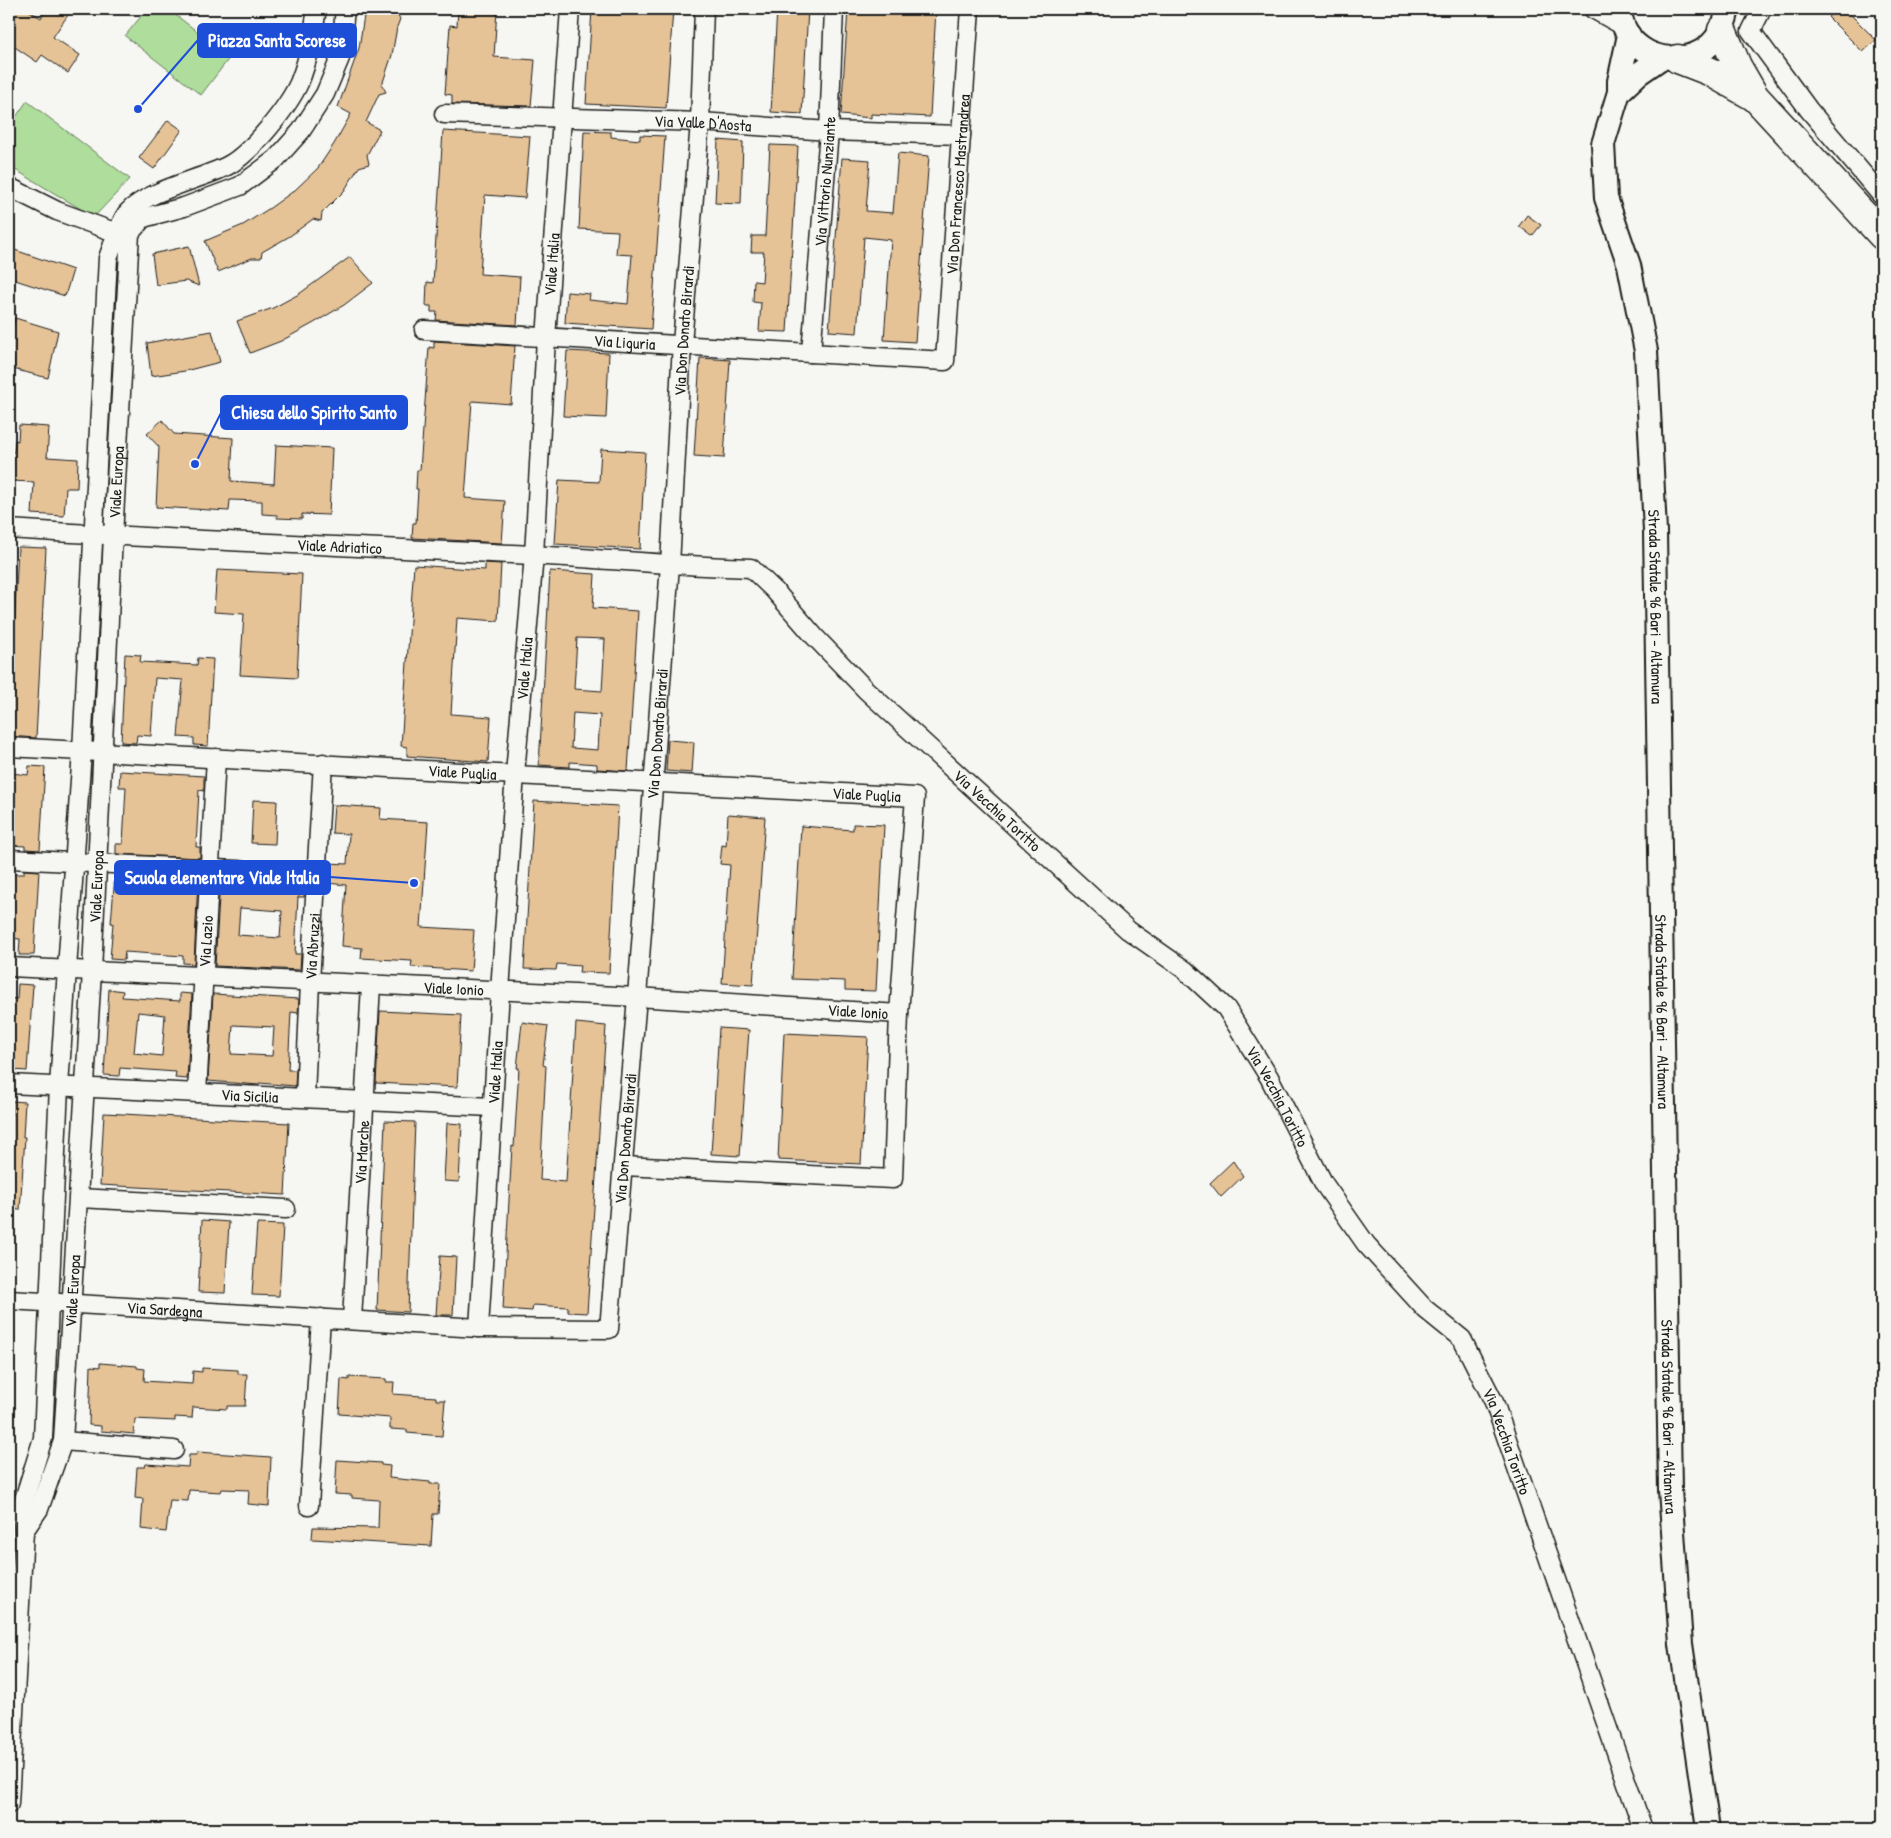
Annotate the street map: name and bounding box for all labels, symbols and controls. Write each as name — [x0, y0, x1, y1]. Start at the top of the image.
callout: Piazza Santa Scorese — [198, 24, 356, 57]
text: Piazza Santa Scorese — [208, 28, 347, 53]
street label: Via Don Francesco Mastrandrea — [940, 93, 975, 275]
street label: Via Valle D'Aosta — [654, 110, 752, 137]
street label: Via Vittorio Nunziante — [809, 115, 841, 248]
street label: Viale Italia — [538, 232, 565, 297]
street label: Via Don Donato Birardi — [668, 264, 699, 397]
street label: Via Liguria — [593, 329, 656, 355]
callout: Chiesa dello Spirito Santo — [221, 396, 407, 429]
text: Chiesa dello Spirito Santo — [231, 400, 398, 426]
street label: Viale Europa — [103, 445, 129, 519]
street label: Strada Statale 96 Bari - Altamura — [1643, 509, 1669, 704]
street label: Viale Adriatico — [297, 533, 383, 559]
street label: Viale Italia — [510, 636, 538, 701]
street label: Via Don Donato Birardi — [641, 668, 673, 800]
street label: Viale Puglia — [427, 759, 497, 785]
street label: Via Vecchia Toritto — [949, 764, 1046, 857]
street label: Viale Puglia — [832, 781, 902, 807]
street label: Viale Europa — [83, 850, 109, 923]
callout: Scuola elementare Viale Italia — [115, 861, 330, 894]
text: Scuola elementare Viale Italia — [125, 865, 320, 890]
street label: Via Abruzzi — [299, 912, 325, 980]
street label: Via Lazio — [193, 914, 218, 968]
street label: Strada Statale 96 Bari - Altamura — [1650, 914, 1675, 1109]
street label: Viale Ionio — [423, 976, 485, 1001]
street label: Viale Ionio — [827, 998, 889, 1024]
street label: Viale Italia — [482, 1040, 508, 1105]
street label: Via Vecchia Toritto — [1241, 1042, 1314, 1151]
street label: Via Don Donato Birardi — [609, 1072, 642, 1205]
street label: Via Sicilia — [221, 1083, 279, 1108]
street label: Via Marche — [349, 1119, 374, 1185]
street label: Viale Europa — [59, 1254, 85, 1328]
street label: Via Sardegna — [126, 1296, 203, 1323]
street label: Strada Statale 96 Bari - Altamura — [1656, 1319, 1683, 1515]
street label: Via Vecchia Toritto — [1478, 1384, 1537, 1498]

